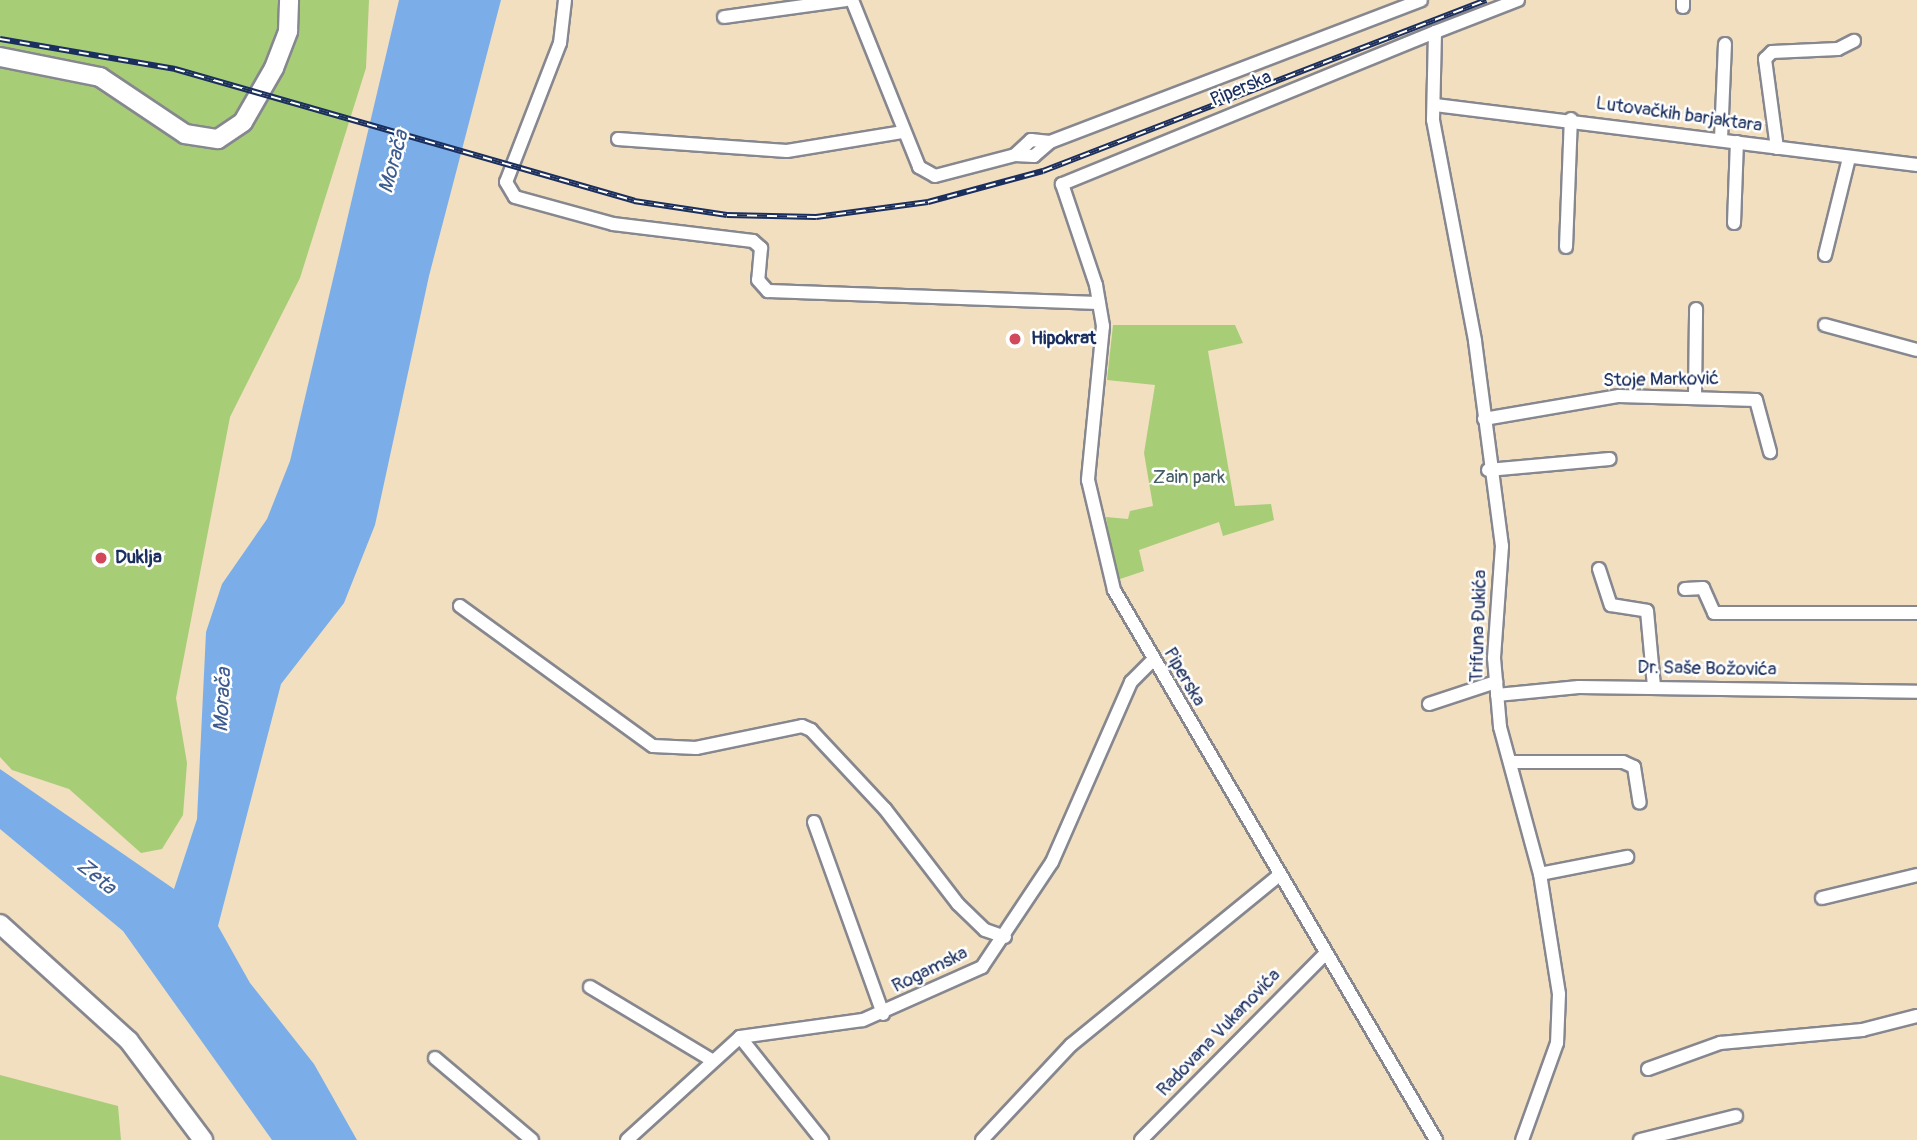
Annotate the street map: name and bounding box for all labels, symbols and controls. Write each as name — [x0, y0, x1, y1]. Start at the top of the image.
street label: Piperska — [1207, 66, 1275, 112]
street label: Lutovačkih barjaktara — [1594, 92, 1764, 138]
water label: Morača — [374, 128, 414, 196]
place label: Hipokrat — [1031, 328, 1096, 350]
marker: Hipokrat — [1005, 329, 1025, 349]
street label: Stoje Marković — [1603, 368, 1719, 392]
park label: Zain park — [1153, 467, 1225, 489]
place label: Duklja — [115, 547, 162, 569]
marker: Duklja — [93, 550, 109, 566]
street label: Trifuna Đukića — [1466, 569, 1492, 683]
street label: Piperska — [1158, 643, 1210, 711]
street label: Dr. Saše Božovića — [1637, 656, 1777, 682]
water label: Morača — [209, 667, 237, 733]
water label: Zeta — [71, 854, 121, 900]
street label: Rogamska — [888, 942, 972, 998]
street label: Radovana Vukanovića — [1152, 964, 1286, 1102]

